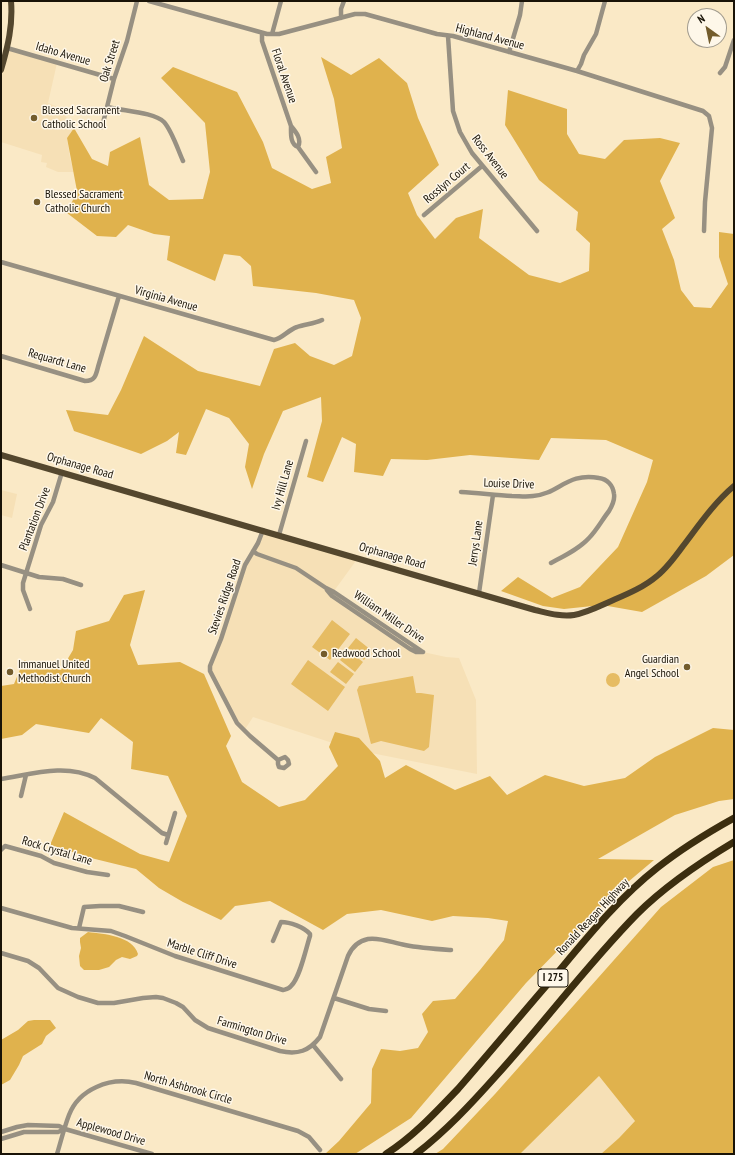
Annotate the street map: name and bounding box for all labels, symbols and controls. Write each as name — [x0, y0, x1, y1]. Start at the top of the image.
north arrow — [687, 8, 727, 48]
text: N — [695, 11, 707, 26]
street label: Highland Avenue — [454, 21, 526, 53]
street label: Oak Street — [97, 38, 123, 84]
street label: Idaho Avenue — [34, 39, 92, 69]
street label: Floral Avenue — [268, 47, 300, 105]
place label: Blessed Sacrament Catholic School — [42, 104, 120, 132]
marker: Blessed Sacrament Catholic School — [29, 113, 39, 123]
street label: Ross Avenue — [468, 132, 512, 182]
street label: Rosslyn Court — [421, 159, 473, 207]
place label: Blessed Sacrament Catholic Church — [45, 188, 123, 216]
marker: Blessed Sacrament Catholic Church — [32, 197, 42, 207]
street label: Virginia Avenue — [133, 283, 199, 315]
street label: Requardt Lane — [26, 346, 88, 376]
street label: Orphanage Road — [45, 450, 115, 482]
street label: Ivy Hill Lane — [269, 458, 297, 512]
street label: Louise Drive — [483, 476, 535, 492]
street label: Plantation Drive — [16, 485, 54, 553]
street label: Jerrys Lane — [466, 520, 486, 566]
street label: Orphanage Road — [357, 540, 427, 572]
street label: Stevies Ridge Road — [205, 557, 245, 637]
street label: William Miller Drive — [351, 588, 427, 646]
place label: Redwood School — [332, 647, 400, 661]
marker: Redwood School — [319, 649, 329, 659]
place label: Guardian Angel School — [625, 653, 679, 681]
place label: Immanuel United Methodist Church — [18, 658, 91, 686]
marker: Guardian Angel School — [682, 662, 692, 672]
marker: Immanuel United Methodist Church — [5, 667, 15, 677]
street label: Rock Crystal Lane — [20, 834, 94, 868]
street label: Ronald Reagan Highway — [554, 876, 632, 958]
street label: Marble Cliff Drive — [165, 936, 239, 972]
road number: I 275 — [538, 969, 568, 987]
street label: Farmington Drive — [216, 1014, 288, 1048]
street label: North Ashbrook Circle — [142, 1069, 234, 1107]
street label: Applewood Drive — [75, 1115, 147, 1149]

